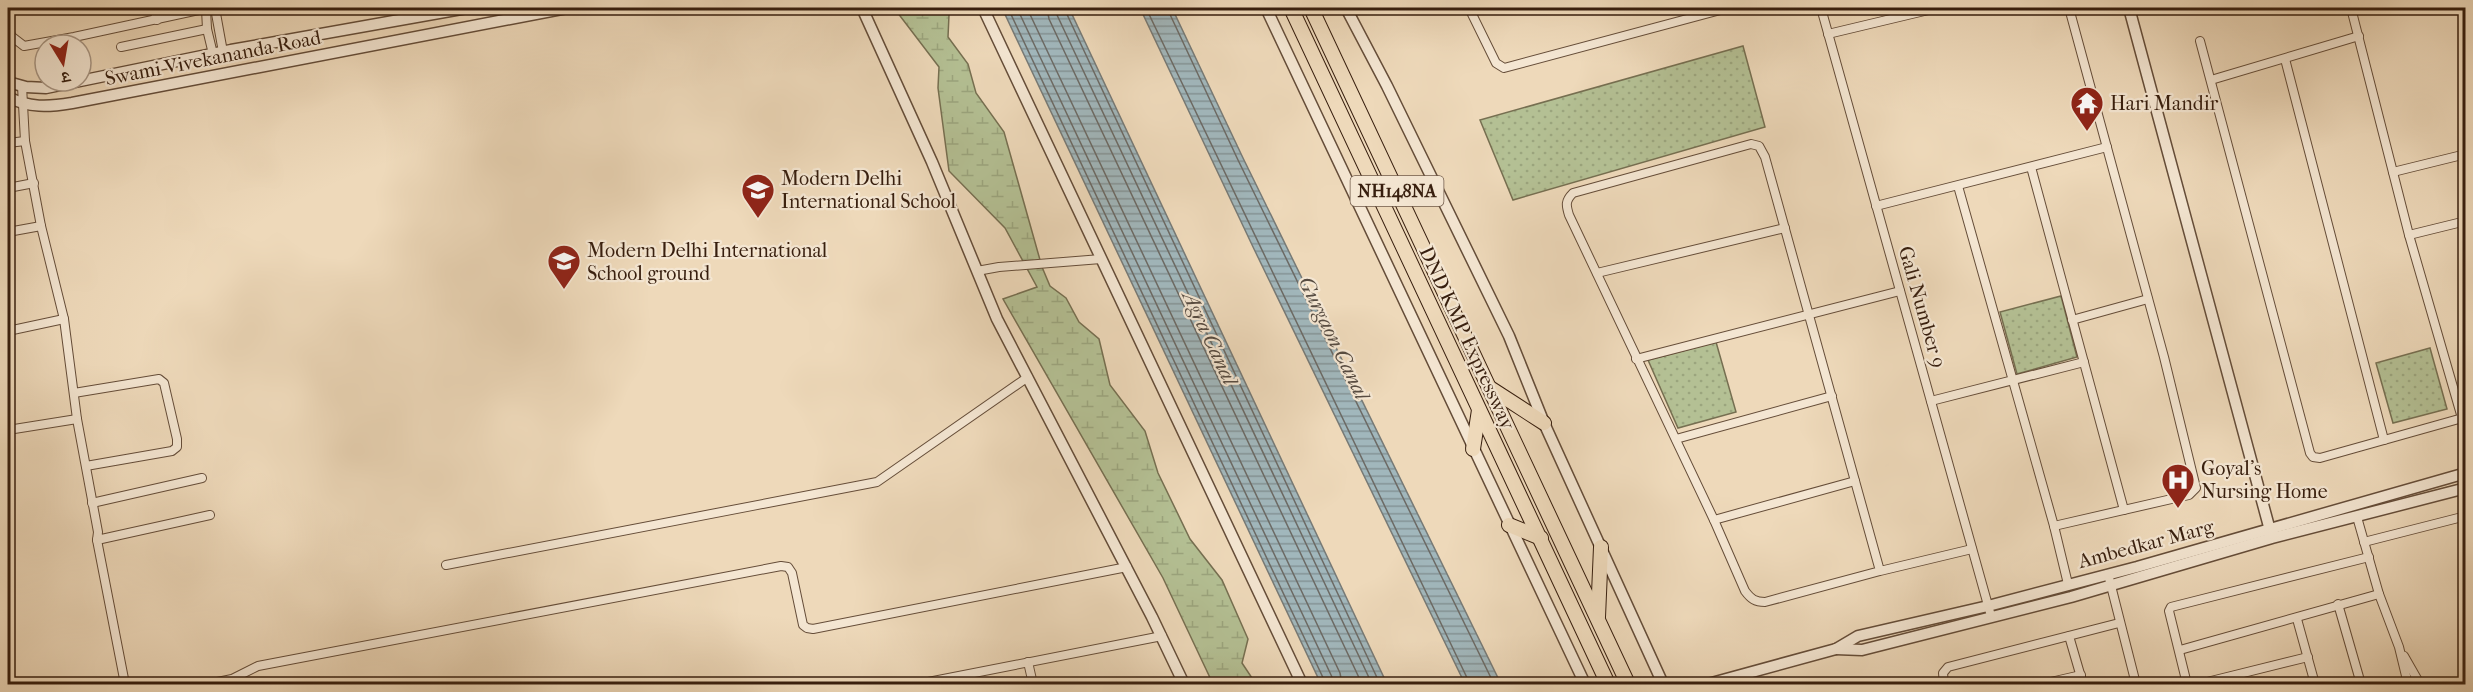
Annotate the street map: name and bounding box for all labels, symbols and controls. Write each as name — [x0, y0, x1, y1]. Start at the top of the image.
street label: Swami Vivekananda Road — [103, 26, 324, 90]
north arrow — [33, 33, 93, 93]
text: उ — [58, 67, 73, 88]
temple icon: Hari Mandir — [2069, 85, 2105, 132]
place label: Hari Mandir — [2110, 92, 2219, 115]
place label: Modern Delhi International School — [781, 167, 957, 213]
school or university icon: Modern Delhi International School — [740, 172, 776, 219]
road number: NH148NA — [1350, 176, 1444, 206]
place label: Modern Delhi International School ground — [587, 239, 828, 285]
school or university icon: Modern Delhi International School ground — [546, 243, 582, 290]
street label: DND KMP Expressway — [1414, 243, 1520, 434]
street label: Gali Number 9 — [1894, 244, 1950, 370]
water label: Gurgaon Canal — [1294, 272, 1375, 406]
water label: Agra Canal — [1177, 285, 1243, 391]
place label: Goyal's Nursing Home — [2201, 457, 2328, 503]
hospital icon: Goyal's Nursing Home — [2160, 462, 2196, 509]
street label: Ambedkar Marg — [2075, 515, 2217, 573]

